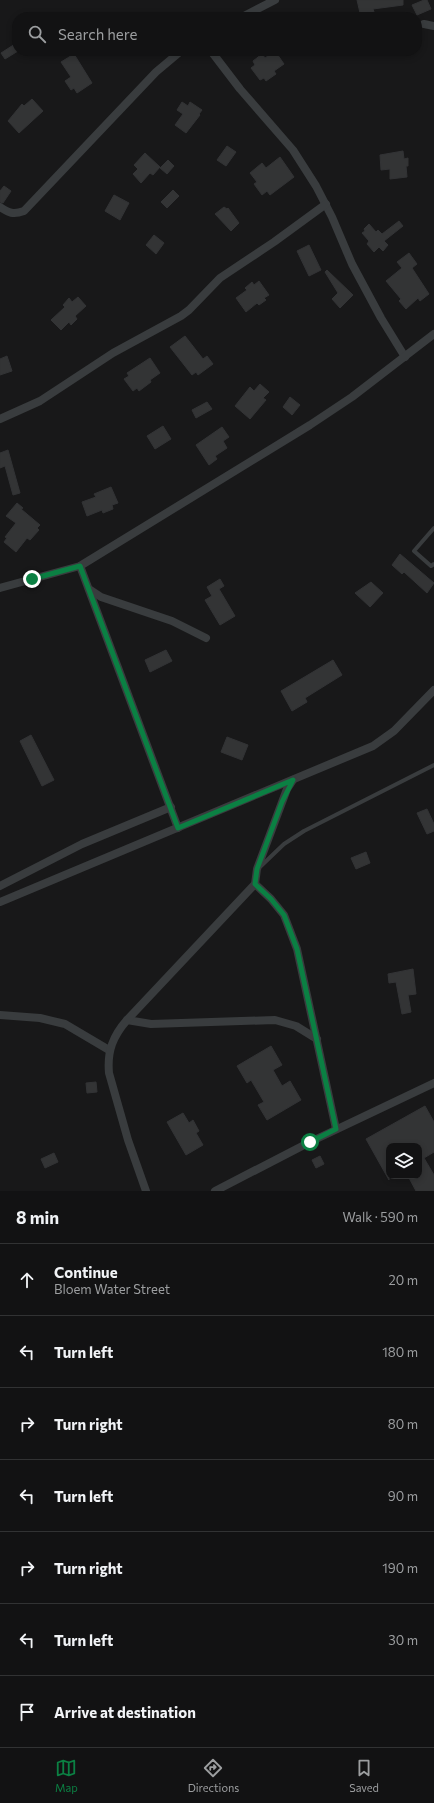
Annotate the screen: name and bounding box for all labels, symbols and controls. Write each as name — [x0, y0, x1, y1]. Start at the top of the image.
search box — [12, 12, 422, 56]
icon: search — [26, 23, 48, 45]
text: Search here — [58, 25, 137, 43]
route end — [23, 570, 41, 588]
route start — [301, 1133, 319, 1151]
map controls — [386, 1143, 422, 1179]
button: layers — [386, 1143, 422, 1179]
text: 8 min — [16, 1207, 59, 1228]
text: Walk · 590 m — [343, 1209, 418, 1225]
text: Continue — [54, 1263, 118, 1281]
icon: ahead — [16, 1269, 38, 1291]
text: 20 m — [389, 1272, 418, 1288]
text: Bloem Water Street — [54, 1281, 170, 1297]
icon: left — [16, 1341, 38, 1363]
text: Turn left — [54, 1343, 113, 1361]
text: 180 m — [382, 1344, 418, 1360]
icon: right — [16, 1413, 38, 1435]
text: Turn right — [54, 1415, 123, 1433]
text: 80 m — [388, 1416, 418, 1432]
icon: left — [16, 1485, 38, 1507]
text: Turn left — [54, 1487, 113, 1505]
text: 90 m — [388, 1488, 418, 1504]
icon: right — [16, 1557, 38, 1579]
text: Turn right — [54, 1559, 123, 1577]
text: 190 m — [382, 1560, 418, 1576]
icon: left — [16, 1629, 38, 1651]
text: Turn left — [54, 1631, 113, 1649]
text: 30 m — [388, 1632, 418, 1648]
icon: arrive — [16, 1701, 38, 1723]
text: Arrive at destination — [54, 1703, 196, 1721]
tab: Map — [55, 1757, 78, 1794]
tab: Directions — [188, 1757, 239, 1794]
tab: Saved — [349, 1757, 379, 1794]

